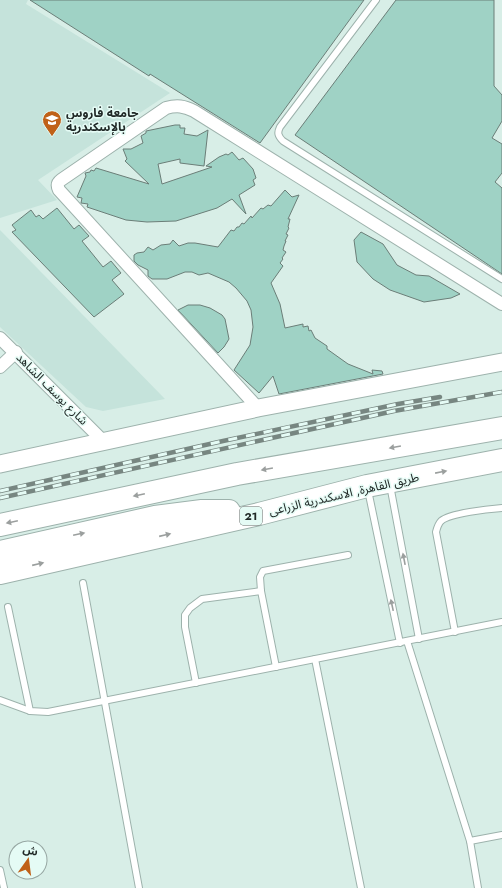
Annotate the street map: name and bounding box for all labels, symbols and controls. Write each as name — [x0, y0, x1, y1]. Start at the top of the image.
place label: جامعة فاروس بالإسكندرية — [66, 104, 139, 136]
school or university icon: جامعة فاروس بالإسكندرية — [41, 109, 63, 137]
street label: شارع يوسف الشاهد — [12, 349, 92, 429]
one-way arrow — [389, 444, 401, 450]
one-way arrow — [260, 467, 273, 473]
street label: طريق القاهرة, الاسكندرية الزراعى — [267, 468, 421, 520]
one-way arrow — [435, 468, 448, 474]
one-way arrow — [133, 493, 145, 499]
road number: 21 — [240, 507, 262, 525]
one-way arrow — [6, 520, 18, 526]
one-way arrow — [73, 531, 85, 537]
one-way arrow — [159, 532, 171, 538]
one-way arrow — [400, 553, 406, 565]
one-way arrow — [32, 561, 44, 567]
one-way arrow — [388, 598, 394, 611]
north arrow — [8, 840, 48, 880]
text: ش — [21, 841, 40, 860]

